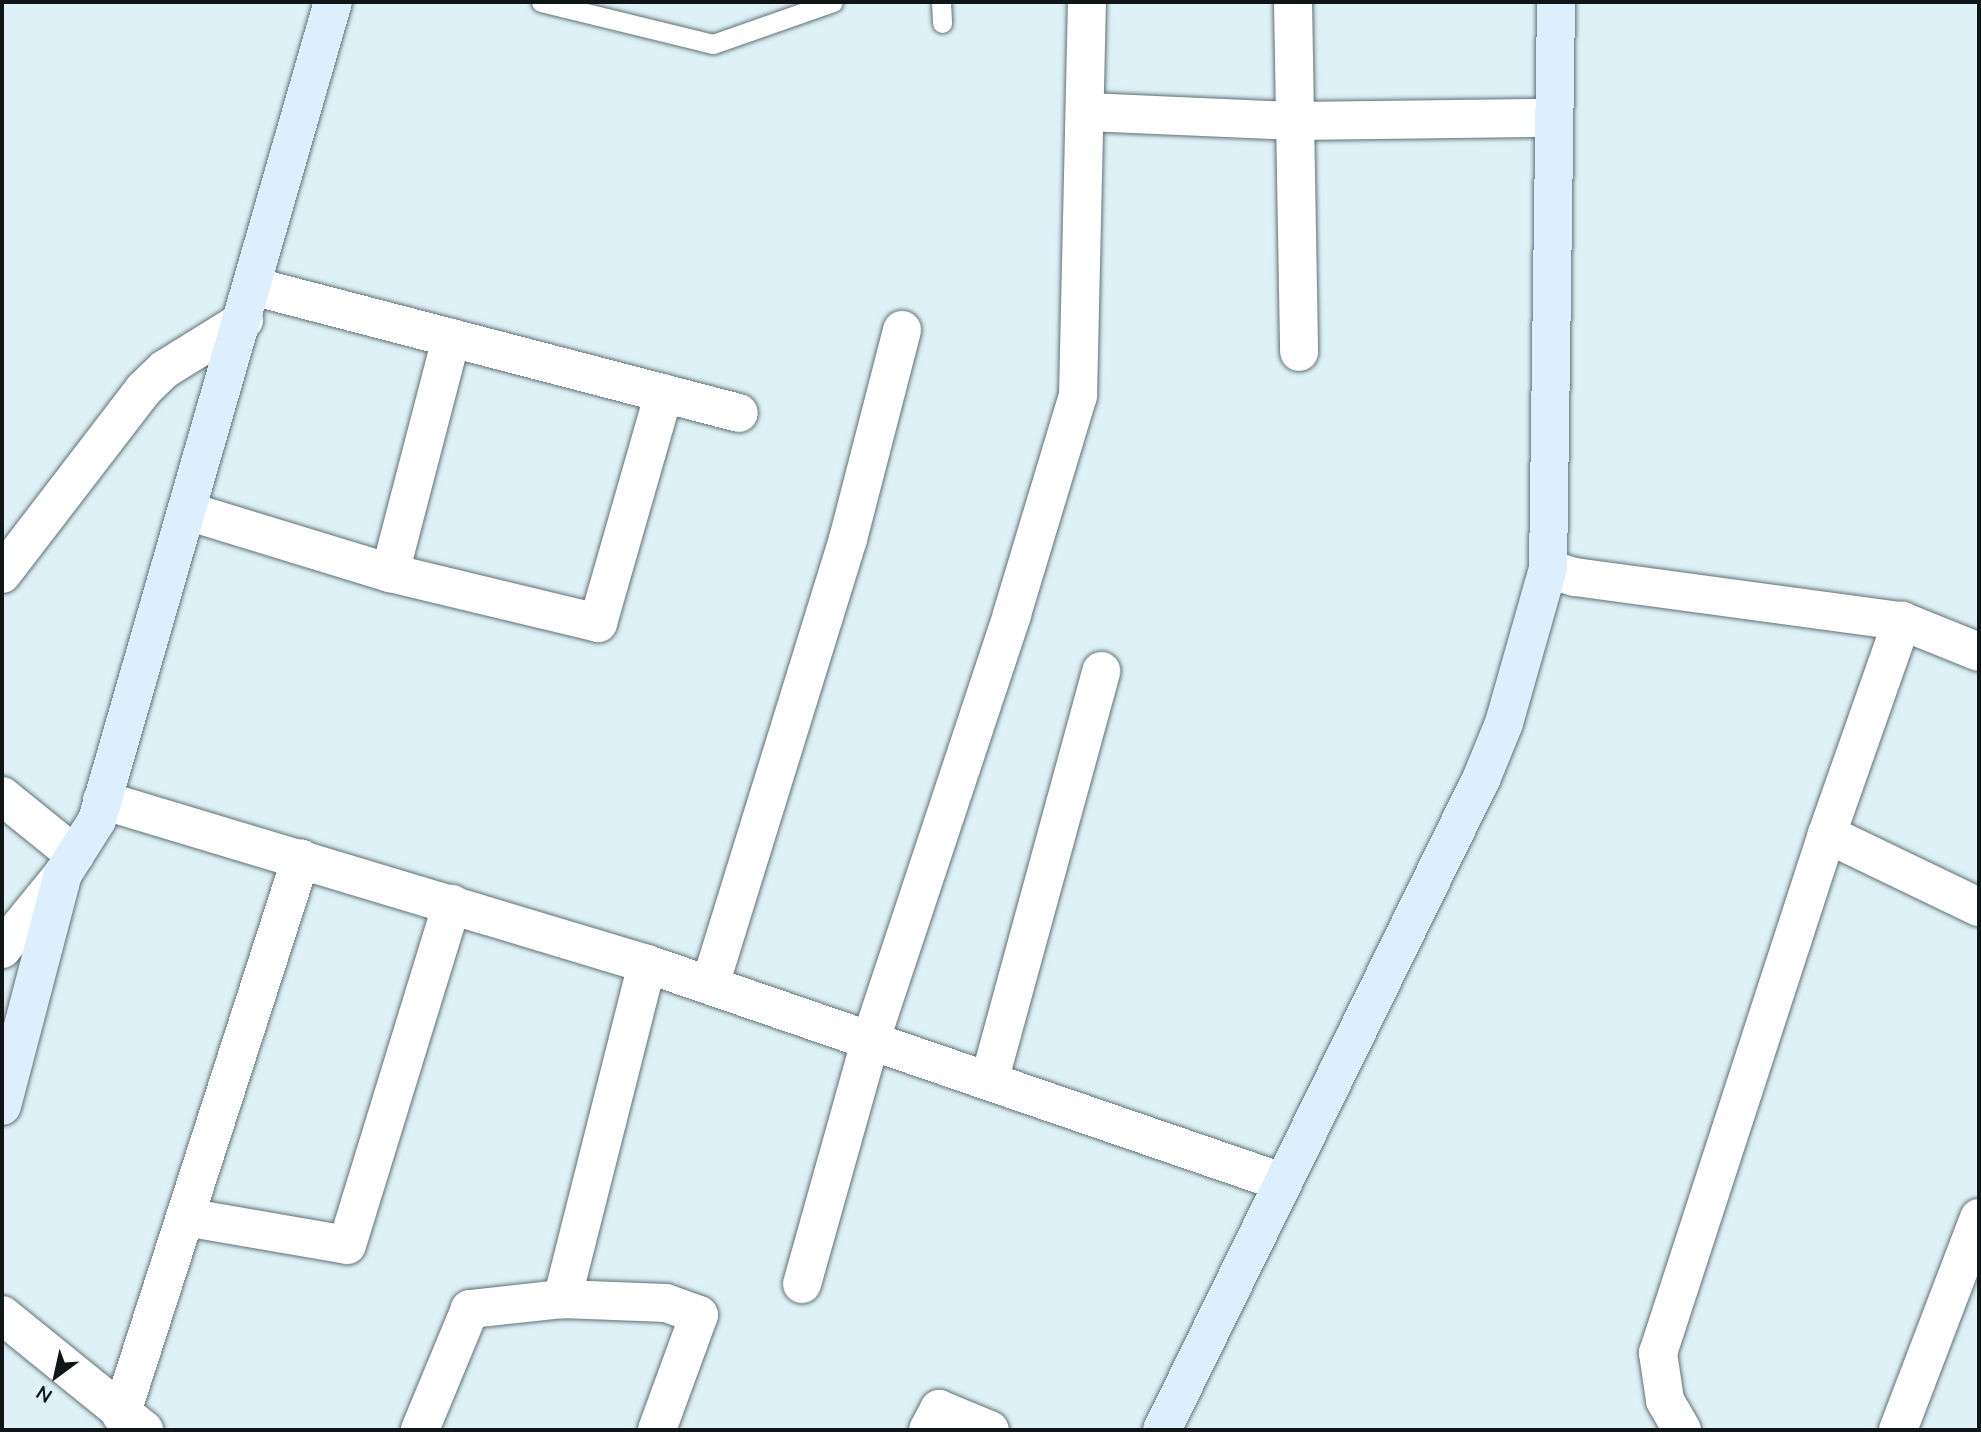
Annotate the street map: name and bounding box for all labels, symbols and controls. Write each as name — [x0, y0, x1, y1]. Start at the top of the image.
north arrow — [21, 1341, 91, 1411]
text: N — [32, 1379, 58, 1408]

